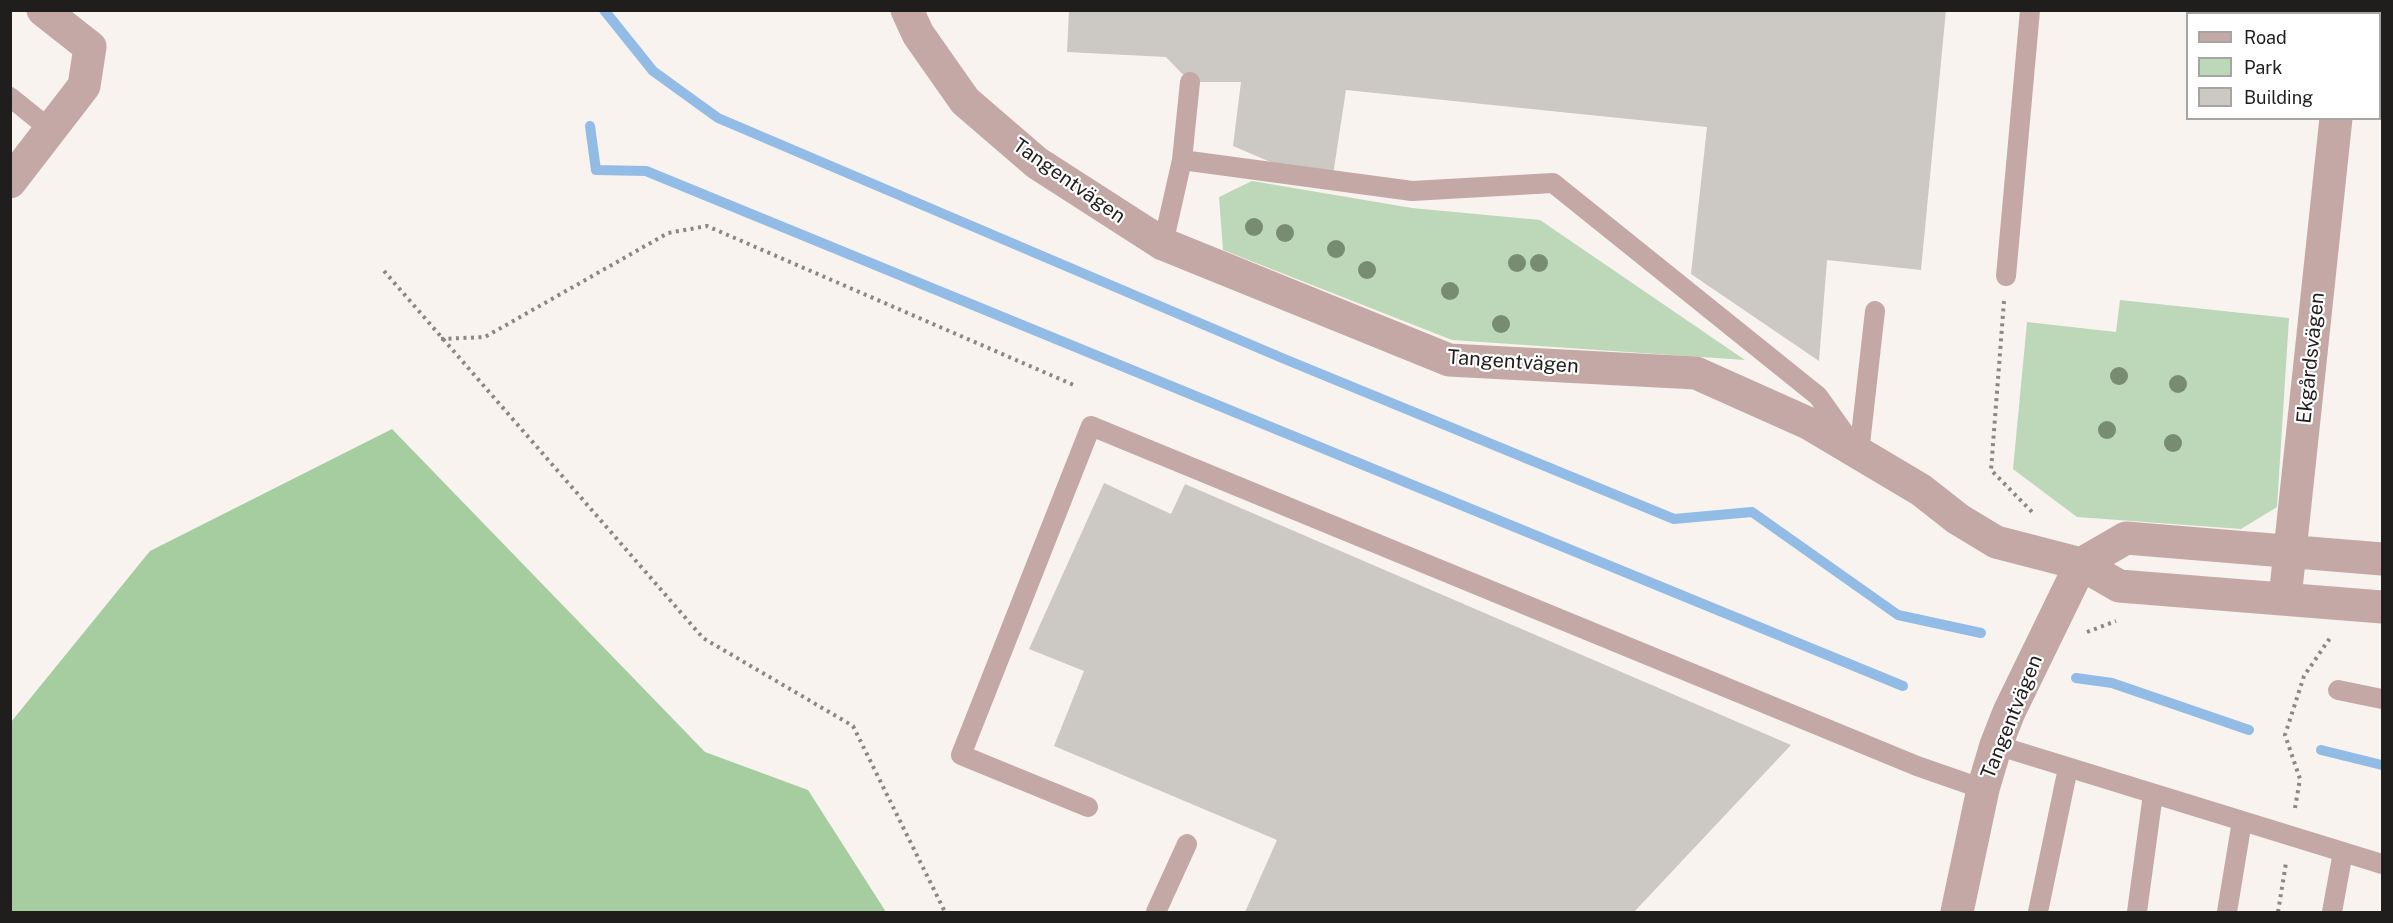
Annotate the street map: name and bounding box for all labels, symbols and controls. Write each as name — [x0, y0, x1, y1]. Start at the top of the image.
legend — [2186, 12, 2381, 120]
text: Road — [2244, 27, 2287, 48]
text: Park — [2244, 57, 2282, 78]
text: Building — [2244, 87, 2313, 108]
street label: Tangentvägen — [1008, 133, 1130, 229]
street label: Ekgårdsvägen — [2292, 291, 2330, 425]
street label: Tangentvägen — [1447, 345, 1579, 379]
street label: Tangentvägen — [1976, 652, 2048, 782]

